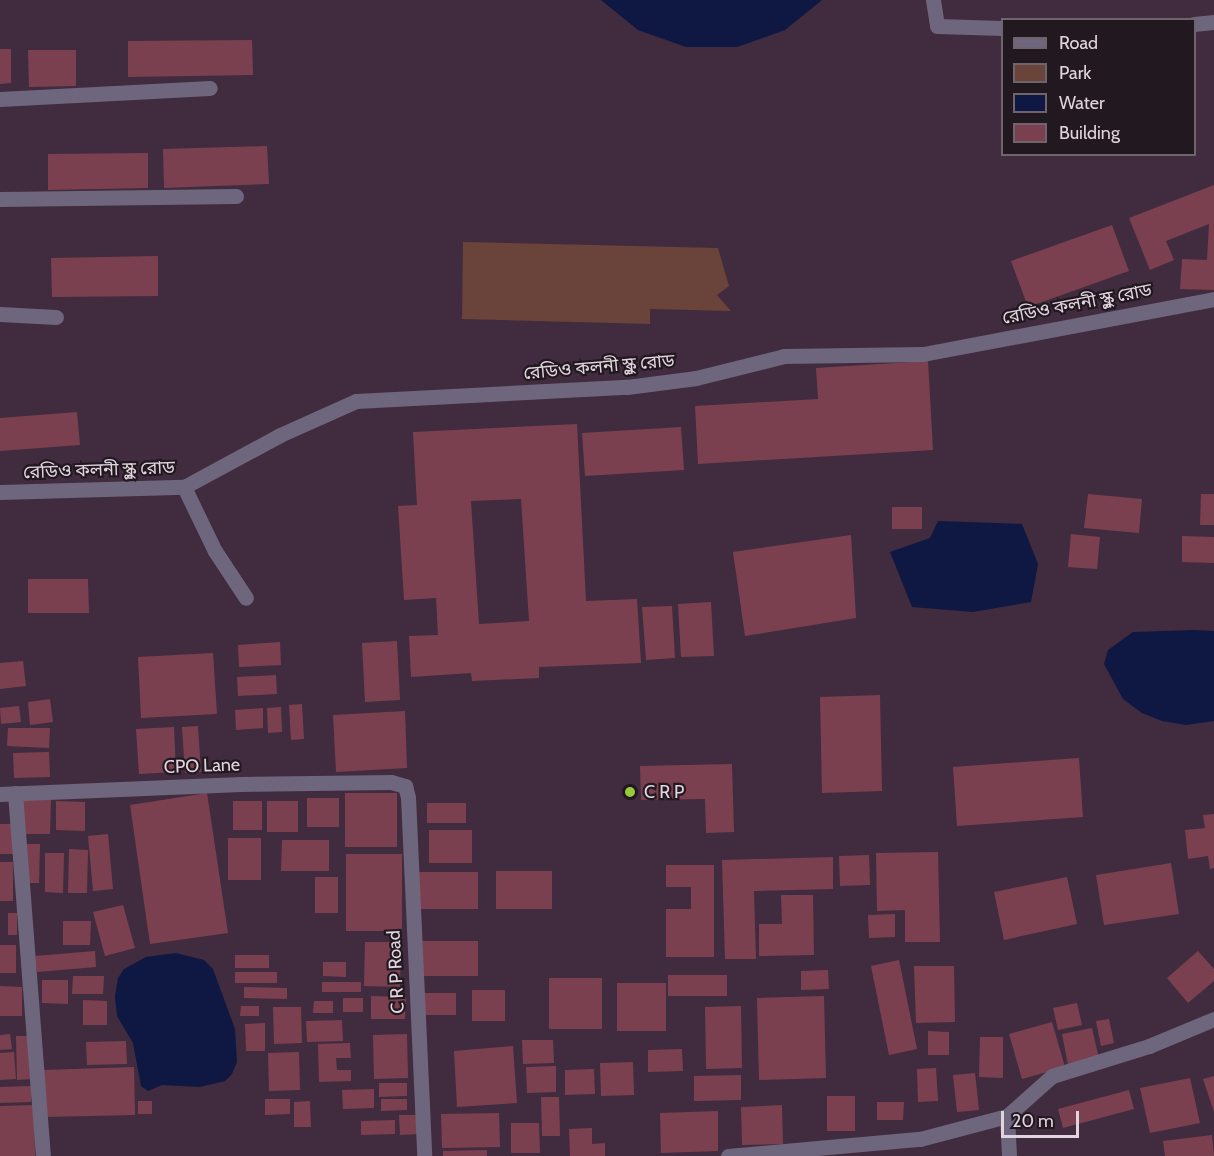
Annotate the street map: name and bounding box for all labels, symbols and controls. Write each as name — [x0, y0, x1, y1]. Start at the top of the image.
legend — [1001, 18, 1196, 156]
text: Road — [1059, 32, 1098, 54]
text: Park — [1059, 62, 1091, 84]
text: Water — [1059, 92, 1105, 114]
text: Building — [1059, 122, 1120, 144]
street label: রেডিও কলনী স্কুল রোড — [1000, 279, 1154, 329]
street label: রেডিও কলনী স্কুল রোড — [522, 350, 676, 384]
street label: রেডিও কলনী স্কুল রোড — [23, 457, 175, 483]
street label: CPO Lane — [164, 754, 240, 778]
place label: C R P — [644, 781, 684, 803]
marker: C R P — [621, 783, 639, 801]
street label: C R P Road — [383, 930, 409, 1014]
scale bar — [1004, 1099, 1082, 1137]
text: 20 m — [1012, 1110, 1054, 1132]

